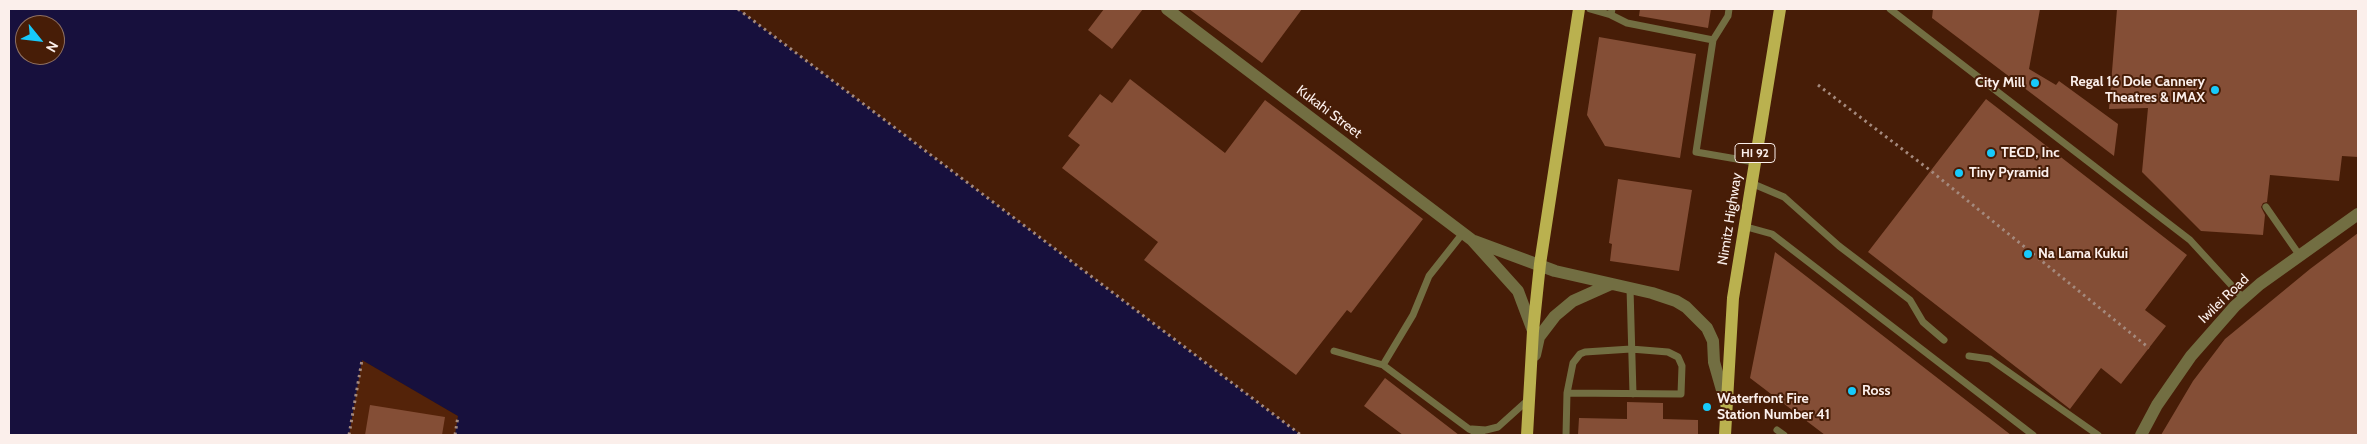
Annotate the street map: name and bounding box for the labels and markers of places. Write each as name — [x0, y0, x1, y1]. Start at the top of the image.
place label: Regal 16 Dole Cannery Theatres & IMAX — [2070, 74, 2205, 106]
place label: City Mill — [1975, 75, 2025, 91]
marker: City Mill — [2029, 77, 2041, 89]
marker: Regal 16 Dole Cannery Theatres & IMAX — [2209, 84, 2221, 96]
place label: TECD, Inc — [2001, 145, 2060, 161]
marker: TECD, Inc — [1985, 147, 1997, 159]
place label: Tiny Pyramid — [1969, 165, 2049, 181]
marker: Tiny Pyramid — [1953, 167, 1965, 179]
place label: Na Lama Kukui — [2038, 246, 2128, 262]
marker: Na Lama Kukui — [2022, 248, 2034, 260]
place label: Ross — [1862, 383, 1890, 399]
marker: Ross — [1846, 385, 1858, 397]
place label: Waterfront Fire Station Number 41 — [1717, 391, 1830, 424]
marker: Waterfront Fire Station Number 41 — [1701, 401, 1713, 413]

